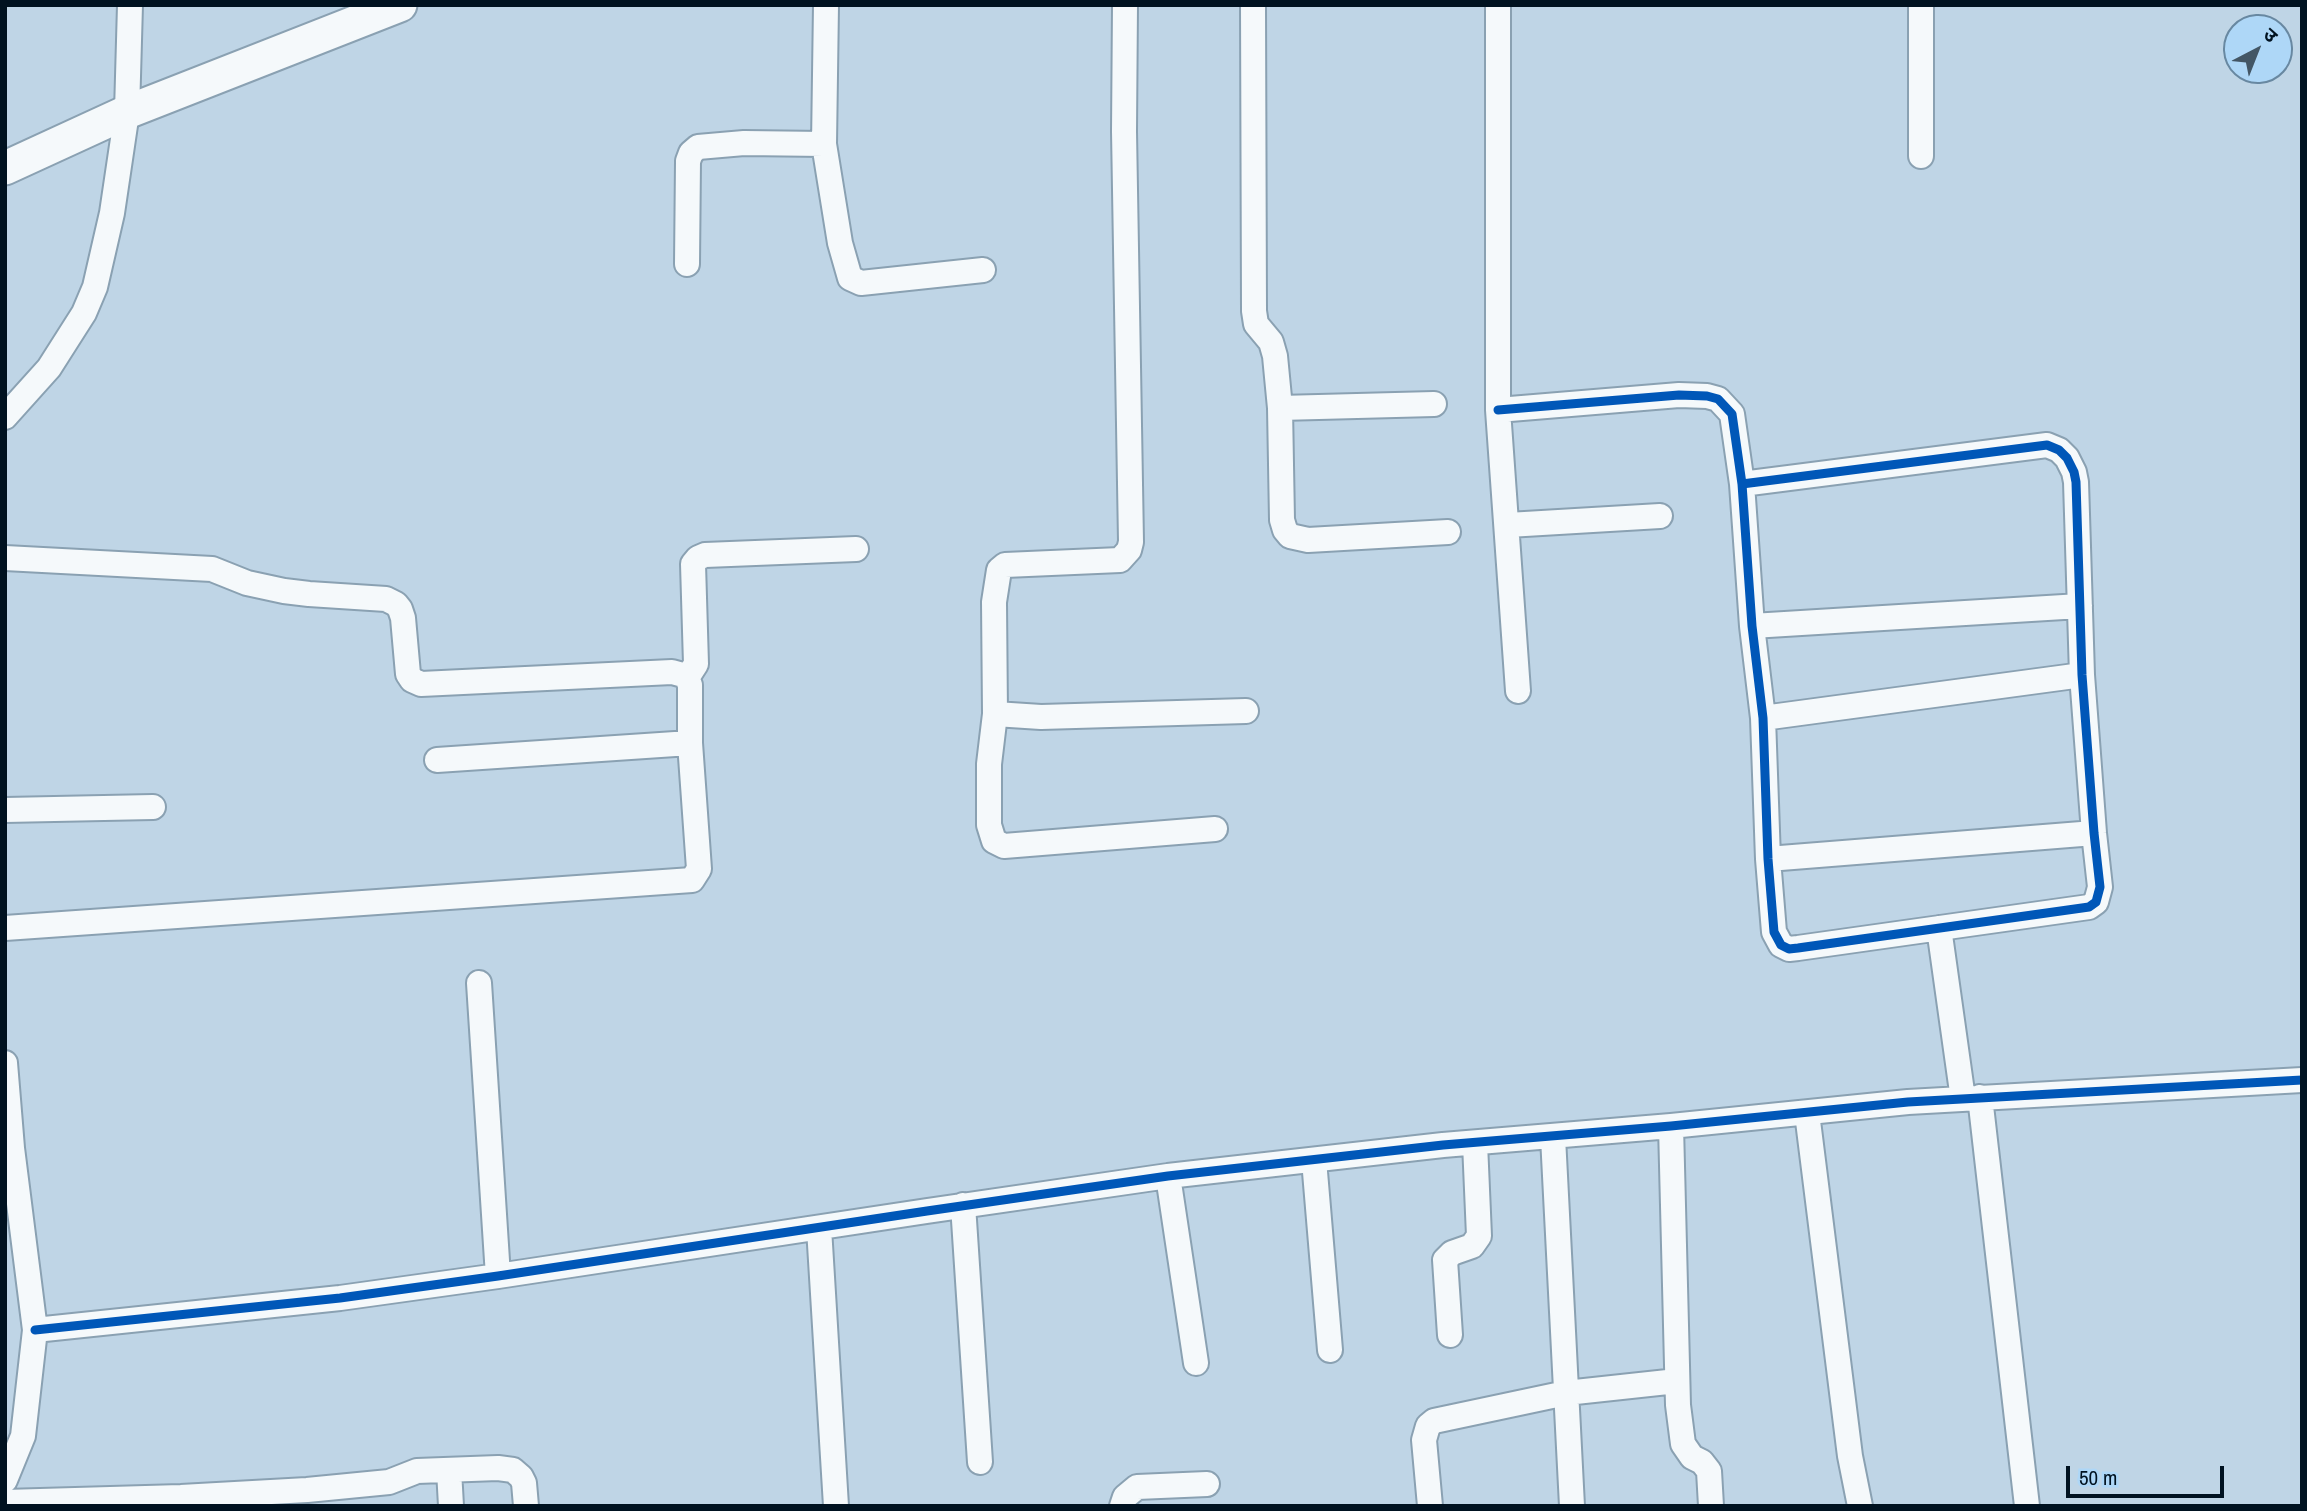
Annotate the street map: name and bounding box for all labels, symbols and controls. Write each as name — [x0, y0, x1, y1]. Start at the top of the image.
north arrow — [2223, 14, 2293, 84]
text: उ — [2258, 21, 2284, 48]
scale bar — [2069, 1452, 2226, 1496]
text: 50 m — [2079, 1463, 2117, 1492]

